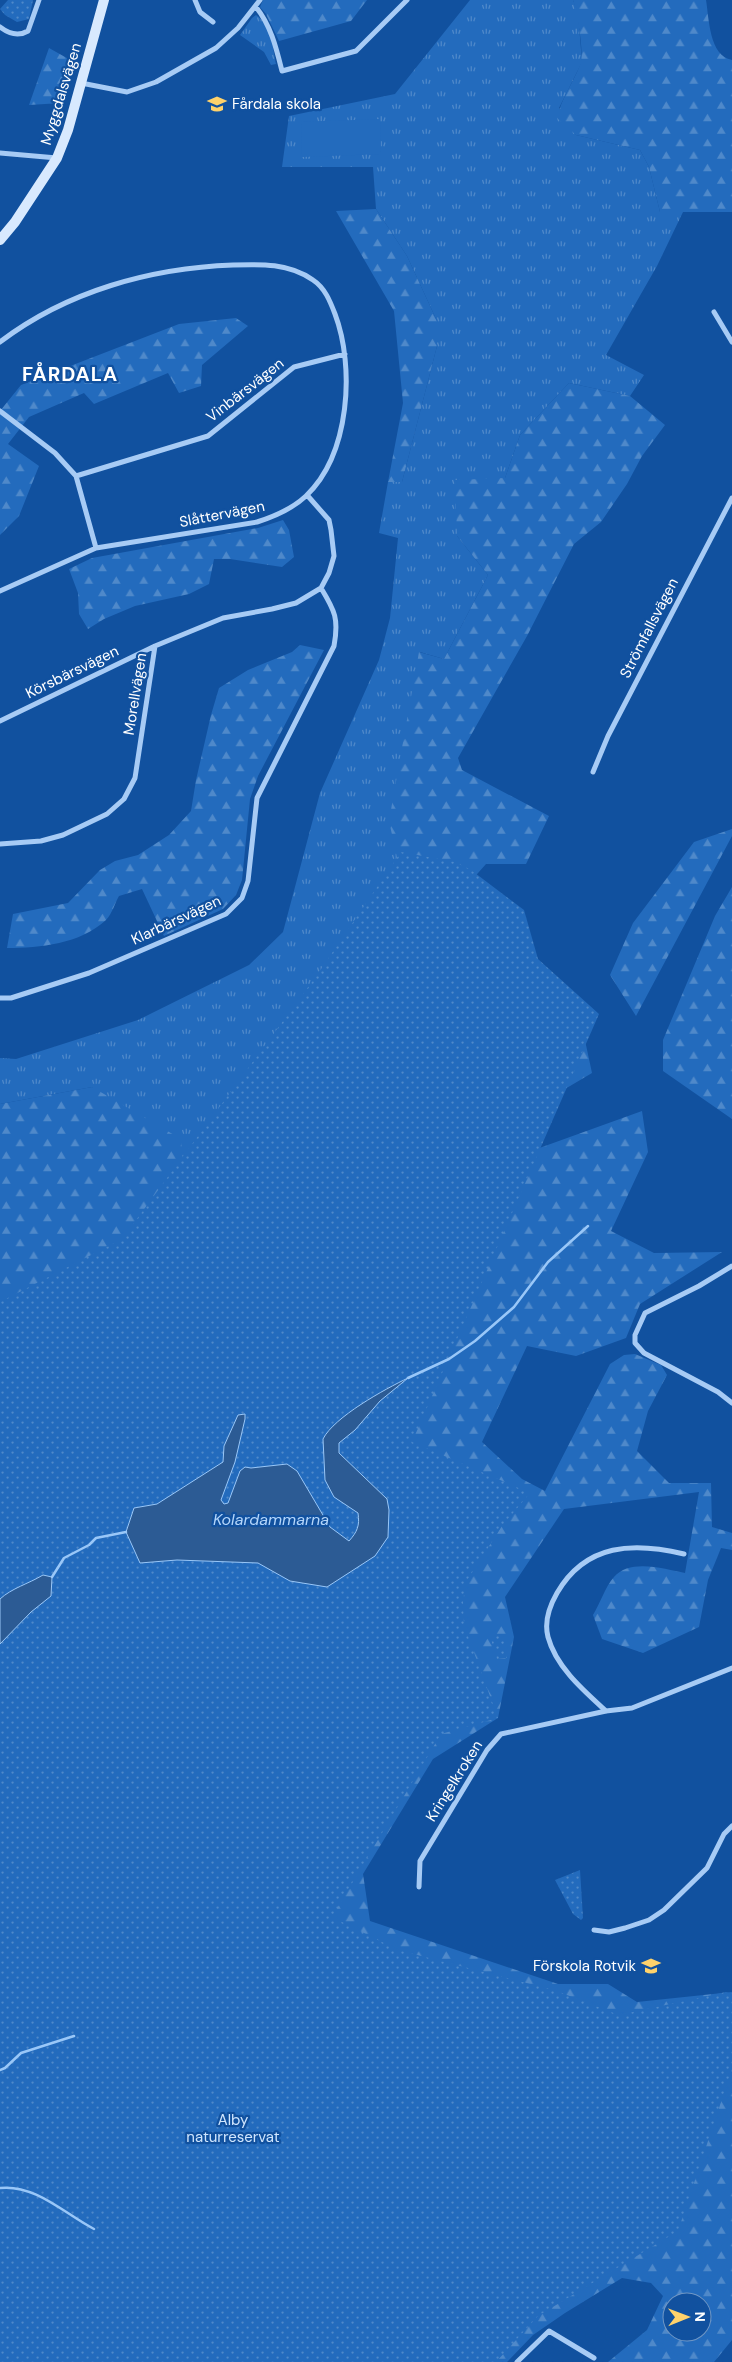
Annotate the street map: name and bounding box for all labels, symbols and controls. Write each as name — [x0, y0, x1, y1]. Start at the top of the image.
street label: Myggdalsvägen — [36, 40, 86, 148]
school or university icon: Fårdala skola — [206, 93, 228, 115]
place label: Fårdala skola — [232, 94, 321, 114]
street label: Vinbärsvägen — [202, 353, 288, 427]
district label: FÅRDALA — [22, 361, 118, 387]
street label: Slåttervägen — [178, 496, 266, 532]
street label: Strömfallsvägen — [615, 575, 683, 681]
street label: Körsbärsvägen — [22, 641, 122, 703]
street label: Morellvägen — [119, 652, 151, 736]
street label: Klarbärsvägen — [128, 890, 224, 950]
water label: Kolardammarna — [213, 1509, 329, 1530]
street label: Kringelkroken — [421, 1737, 487, 1825]
school or university icon: Förskola Rotvik — [640, 1955, 662, 1977]
place label: Förskola Rotvik — [533, 1956, 636, 1976]
park label: Alby naturreservat — [186, 2110, 280, 2147]
north arrow — [662, 2292, 712, 2342]
text: N — [691, 2312, 709, 2322]

